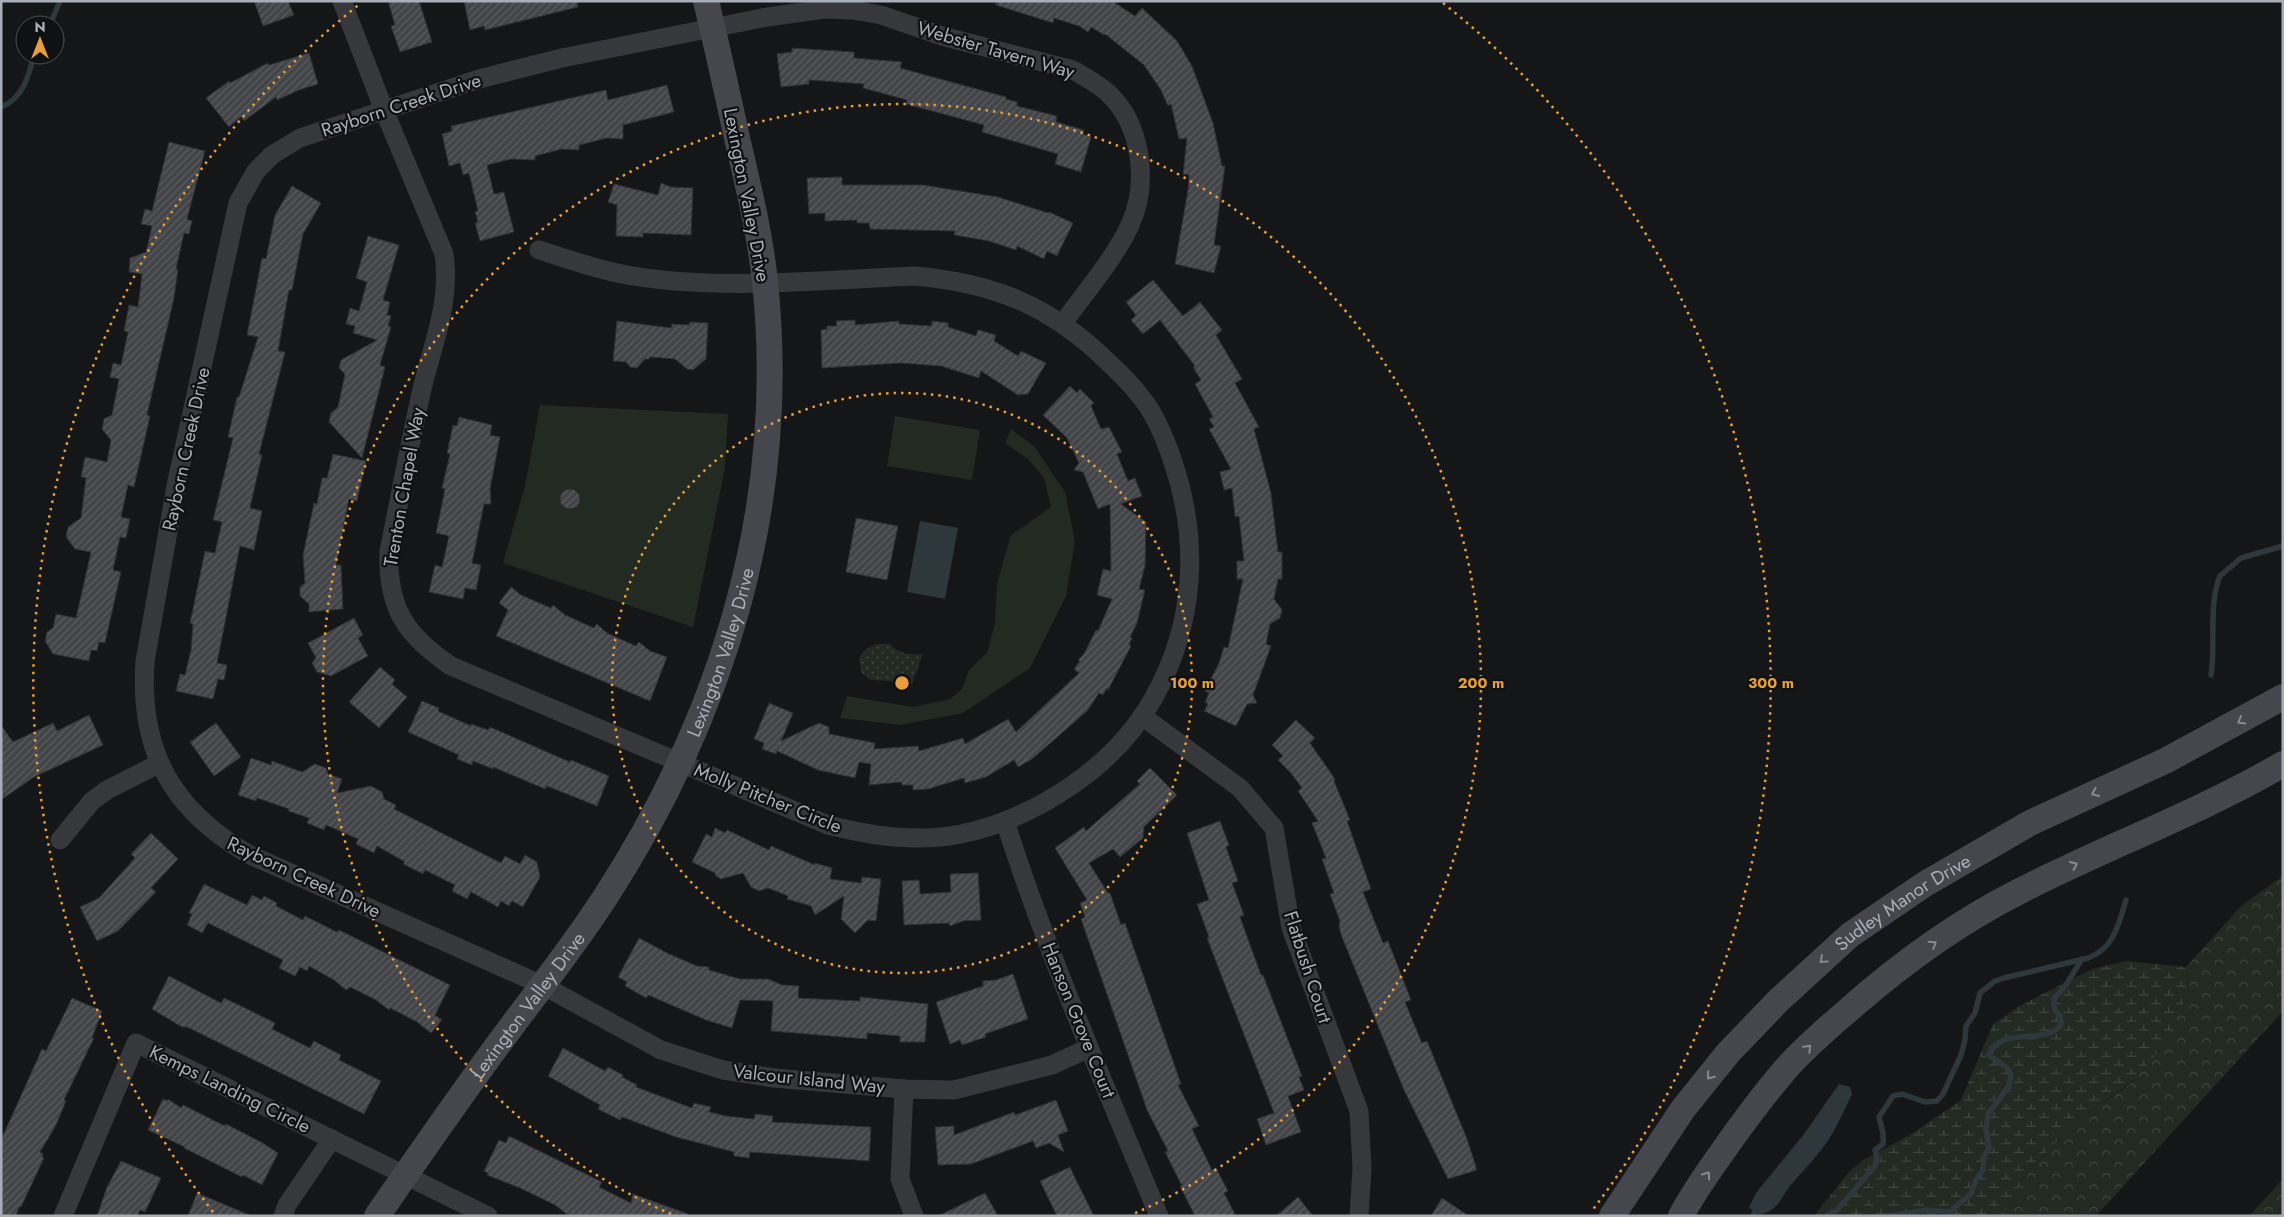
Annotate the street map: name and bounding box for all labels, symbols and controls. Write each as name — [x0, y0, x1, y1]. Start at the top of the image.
north arrow — [15, 15, 65, 65]
street label: Webster Tavern Way — [914, 15, 1078, 86]
text: N — [34, 17, 46, 37]
street label: Rayborn Creek Drive — [318, 66, 485, 144]
street label: Lexington Valley Drive — [717, 106, 777, 285]
street label: Rayborn Creek Drive — [155, 365, 217, 533]
street label: Trenton Chapel Way — [377, 405, 431, 569]
street label: Lexington Valley Drive — [680, 565, 760, 741]
text: 100 m — [1170, 672, 1214, 694]
text: 200 m — [1458, 672, 1504, 694]
text: 300 m — [1748, 672, 1794, 694]
centre of rings — [893, 674, 911, 692]
one-way arrow — [2237, 715, 2246, 725]
street label: Molly Pitcher Circle — [690, 756, 846, 840]
one-way arrow — [2091, 787, 2100, 798]
street label: Rayborn Creek Drive — [223, 830, 385, 925]
street label: Sudley Manor Drive — [1828, 847, 1976, 957]
one-way arrow — [2069, 862, 2078, 872]
street label: Flatbush Court — [1277, 908, 1339, 1027]
street label: Lexington Valley Drive — [464, 926, 591, 1084]
street label: Hanson Grove Court — [1035, 938, 1123, 1102]
one-way arrow — [1927, 941, 1936, 950]
one-way arrow — [1820, 954, 1829, 963]
street label: Kemps Landing Circle — [145, 1038, 315, 1140]
one-way arrow — [1802, 1044, 1811, 1053]
street label: Valcour Island Way — [732, 1058, 887, 1100]
one-way arrow — [1706, 1070, 1715, 1079]
one-way arrow — [1701, 1171, 1710, 1180]

